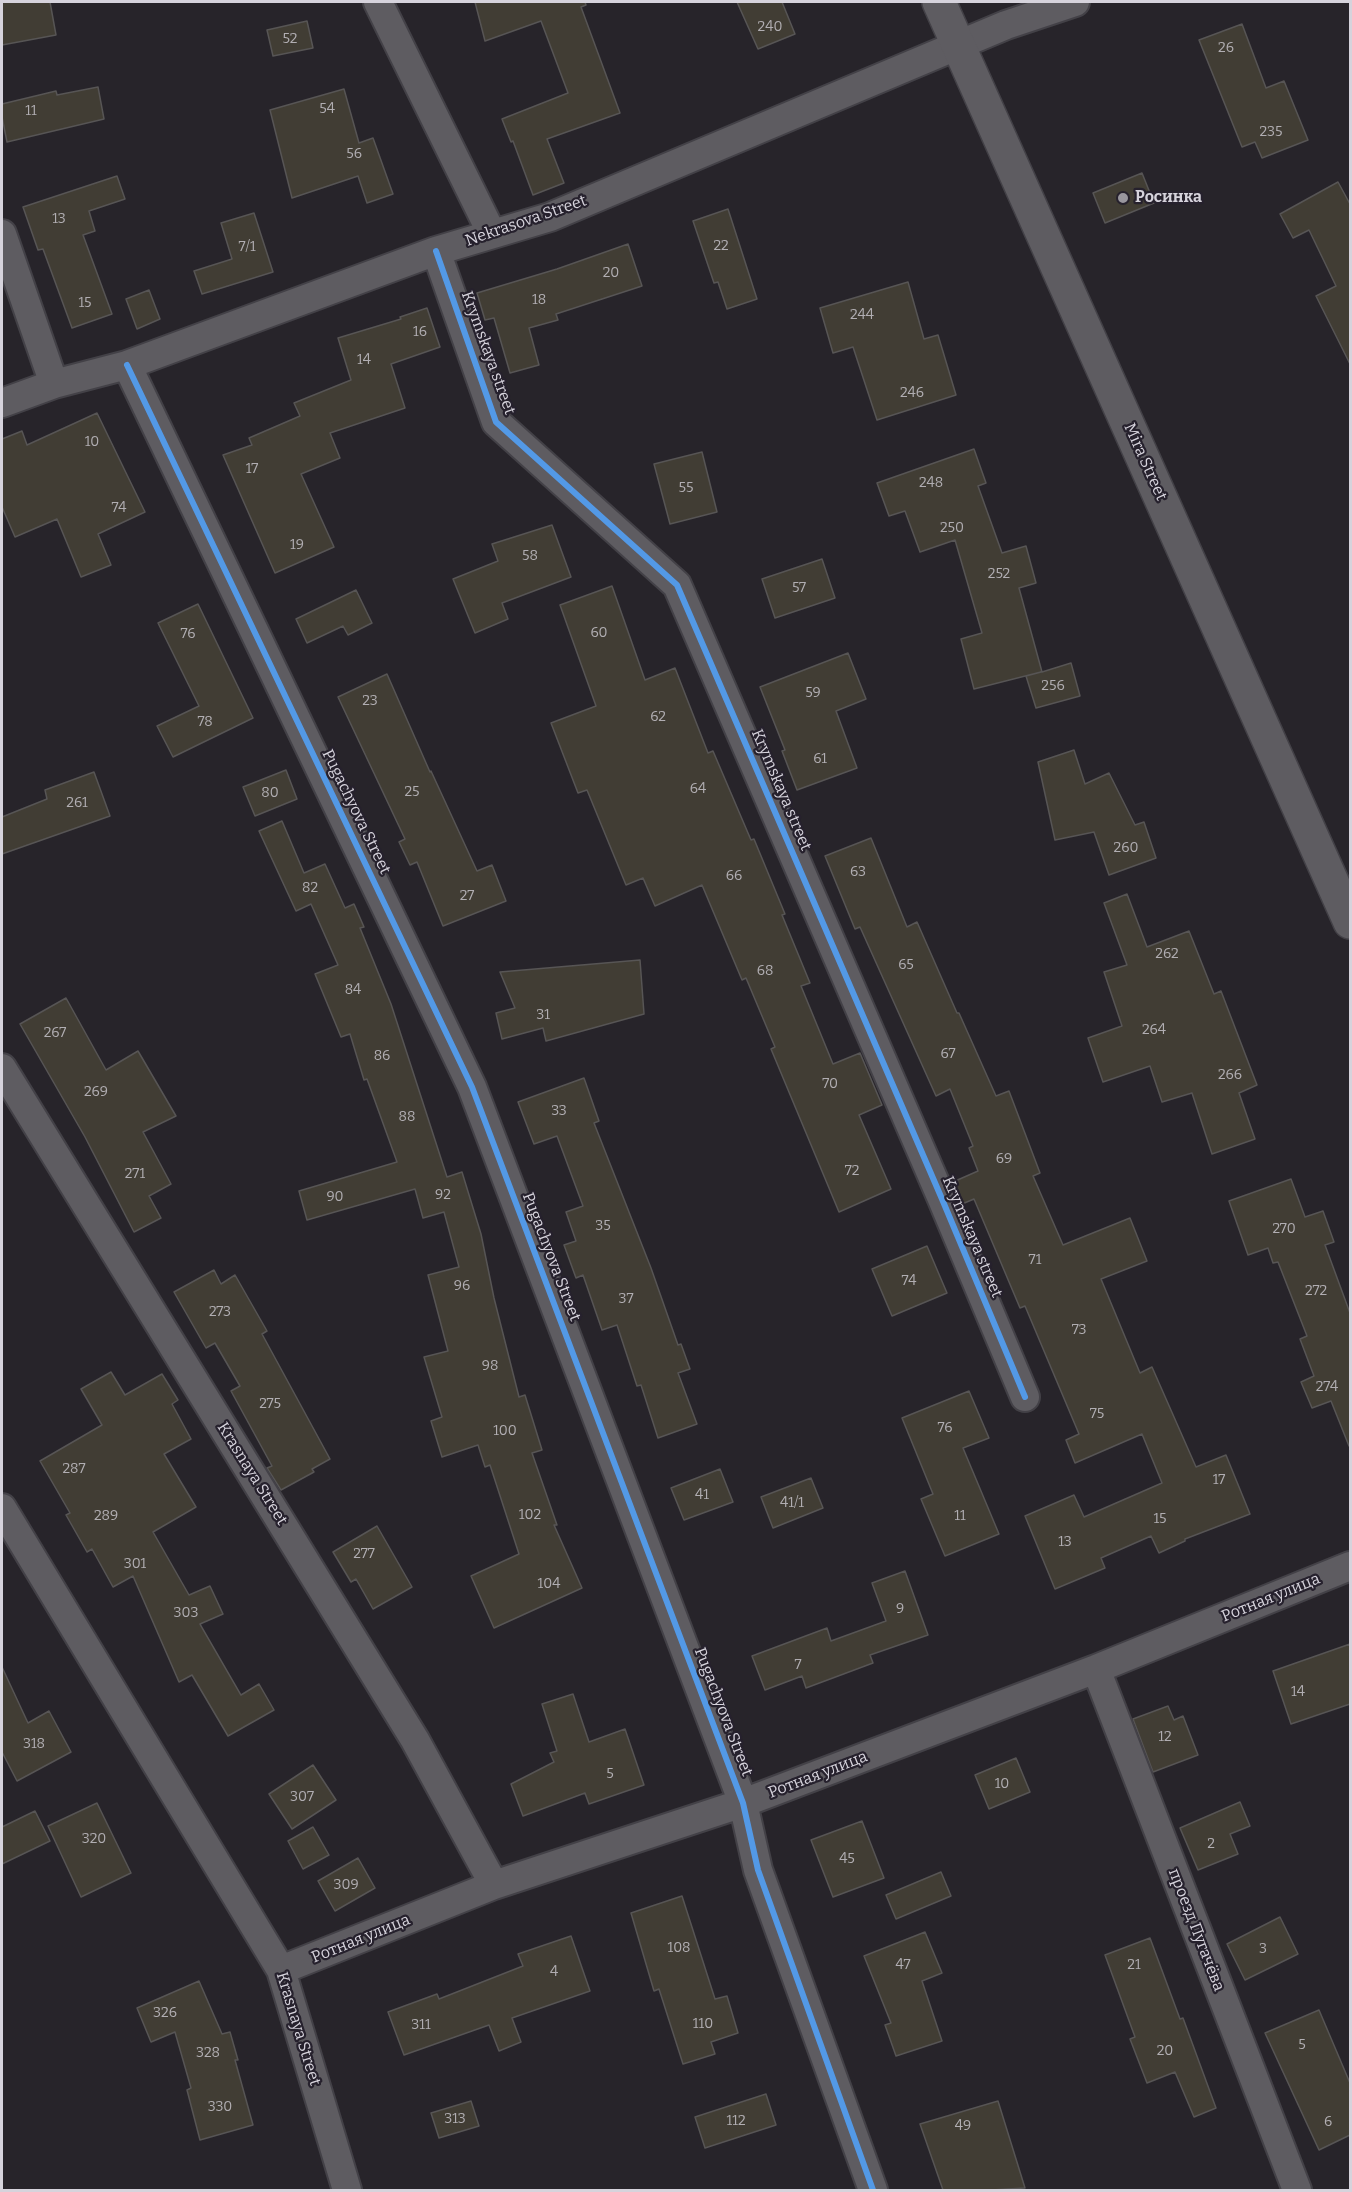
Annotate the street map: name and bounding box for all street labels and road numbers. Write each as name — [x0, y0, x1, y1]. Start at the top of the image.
street label: Nekrasova Street — [463, 191, 589, 251]
street label: Krymskaya street — [457, 289, 519, 417]
street label: Mira Street — [1119, 420, 1171, 504]
street label: Krymskaya street — [747, 726, 815, 854]
street label: Pugachyova Street — [317, 746, 395, 878]
street label: Krymskaya street — [938, 1173, 1006, 1301]
street label: Pugachyova Street — [518, 1190, 584, 1324]
street label: Krasnaya Street — [213, 1419, 291, 1529]
street label: Ротная улица — [1219, 1569, 1323, 1627]
street label: Pugachyova Street — [690, 1645, 756, 1779]
street label: Ротная улица — [766, 1747, 870, 1803]
street label: проезд Пугачёва — [1164, 1866, 1228, 1994]
street label: Ротная улица — [309, 1910, 413, 1968]
street label: Krasnaya Street — [272, 1970, 324, 2088]

